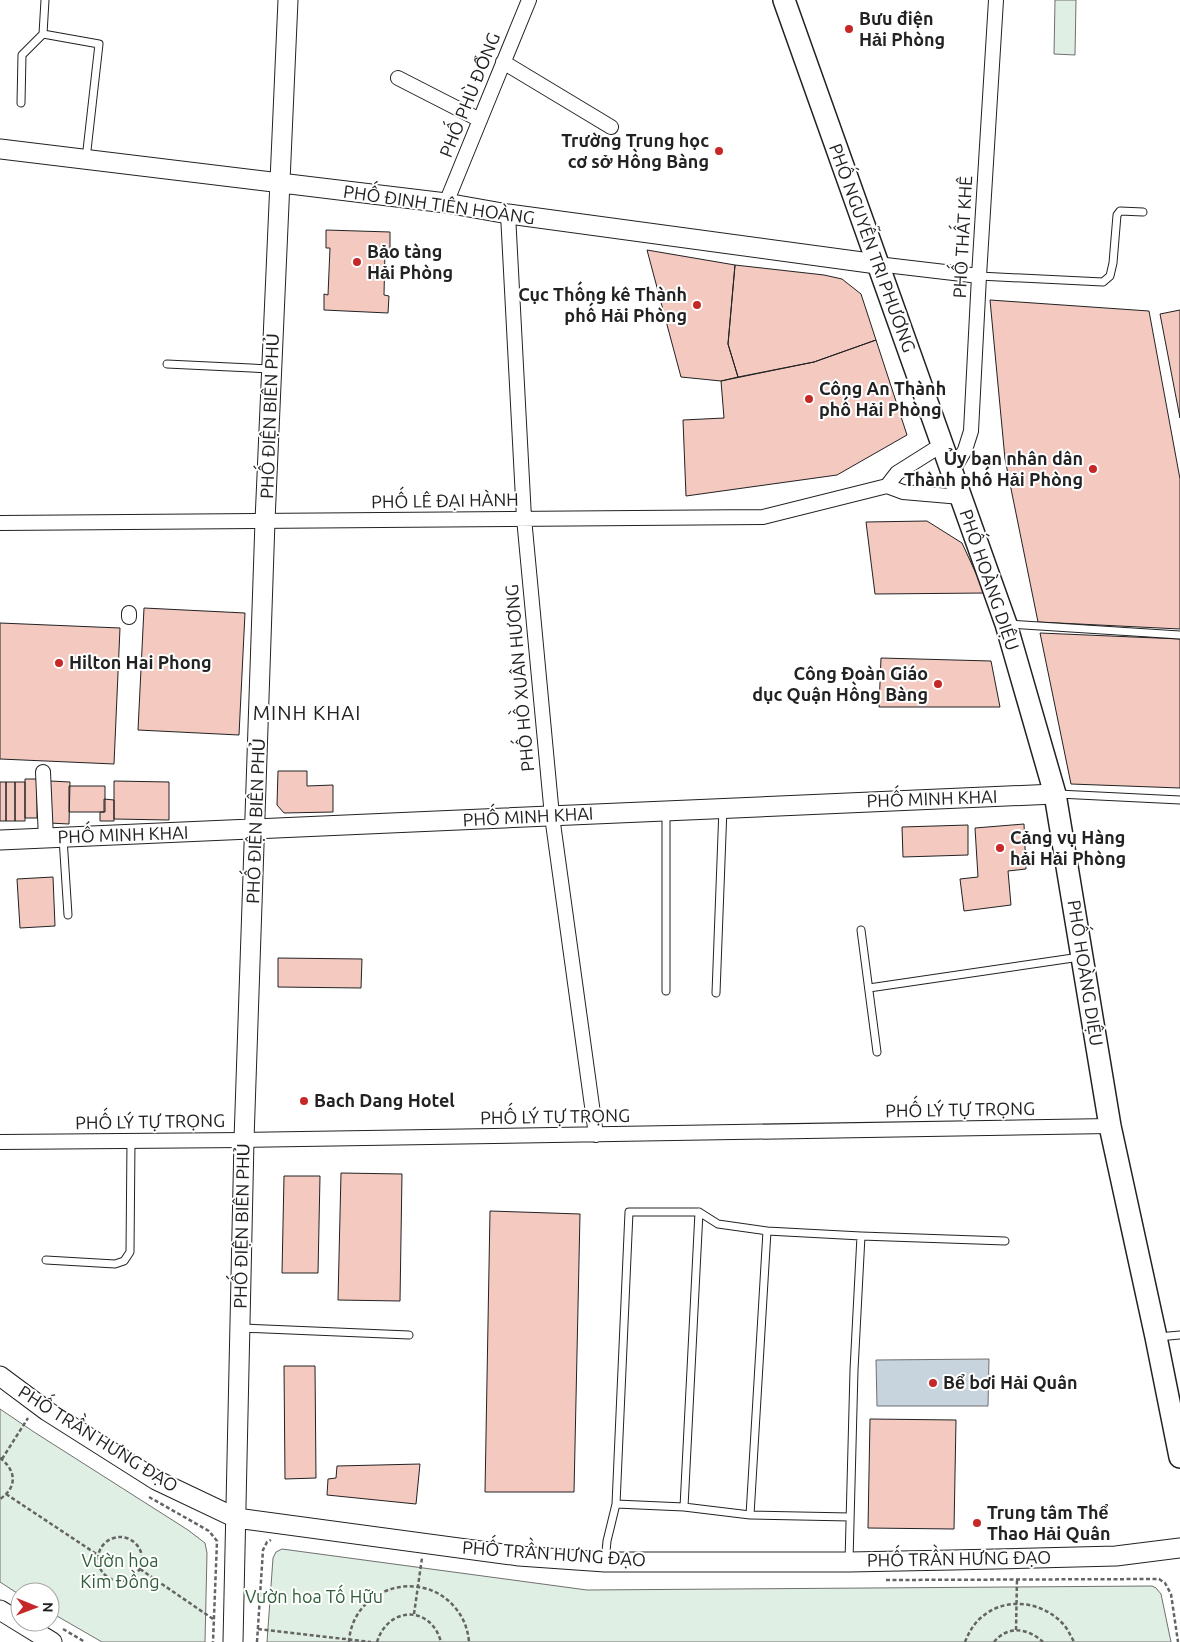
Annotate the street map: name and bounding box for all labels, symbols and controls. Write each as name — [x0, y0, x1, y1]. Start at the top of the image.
place label: Bưu điện Hải Phòng — [859, 8, 945, 49]
marker: Bưu điện Hải Phòng — [843, 23, 855, 35]
street label: PHỐ PHÙ ĐỔNG — [430, 27, 503, 160]
place label: Trường Trung học cơ sở Hồng Bàng — [561, 130, 709, 171]
street label: PHỐ NGUYỄN TRI PHƯƠNG — [826, 139, 925, 355]
marker: Trường Trung học cơ sở Hồng Bàng — [713, 145, 725, 157]
street label: PHỐ THẤT KHÊ — [944, 175, 975, 299]
street label: PHỐ ĐINH TIÊN HOÀNG — [342, 176, 537, 227]
place label: Bảo tàng Hải Phòng — [367, 241, 453, 282]
marker: Bảo tàng Hải Phòng — [351, 256, 363, 268]
place label: Cục Thống kê Thành phố Hải Phòng — [518, 281, 687, 325]
marker: Cục Thống kê Thành phố Hải Phòng — [691, 299, 703, 311]
street label: PHỐ ĐIỆN BIÊN PHỦ — [251, 333, 282, 499]
place label: Công An Thành phố Hải Phòng — [819, 378, 946, 419]
marker: Công An Thành phố Hải Phòng — [803, 393, 815, 405]
place label: Ủy ban nhân dân Thành phố Hải Phòng — [904, 448, 1083, 489]
marker: Ủy ban nhân dân Thành phố Hải Phòng — [1087, 463, 1099, 475]
street label: PHỐ LÊ ĐẠI HÀNH — [371, 483, 519, 511]
street label: PHỐ HOÀNG DIỆU — [956, 505, 1028, 653]
street label: PHỐ HỒ XUÂN HƯƠNG — [496, 584, 537, 773]
place label: Hilton Hai Phong — [69, 652, 212, 672]
marker: Hilton Hai Phong — [53, 657, 65, 669]
place label: Công Đoàn Giáo dục Quận Hồng Bàng — [752, 663, 928, 704]
marker: Công Đoàn Giáo dục Quận Hồng Bàng — [932, 678, 944, 690]
district label: MINH KHAI — [253, 701, 361, 724]
street label: PHỐ ĐIỆN BIÊN PHỦ — [237, 738, 268, 904]
street label: PHỐ MINH KHAI — [866, 781, 998, 810]
street label: PHỐ MINH KHAI — [462, 797, 594, 829]
street label: PHỐ MINH KHAI — [57, 817, 189, 846]
place label: Cảng vụ Hàng hải Hải Phòng — [1010, 827, 1126, 868]
marker: Cảng vụ Hàng hải Hải Phòng — [994, 842, 1006, 854]
street label: PHỐ HOÀNG DIỆU — [1065, 897, 1113, 1047]
place label: Bach Dang Hotel — [314, 1090, 455, 1110]
street label: PHỐ LÝ TỰ TRỌNG — [885, 1092, 1035, 1120]
marker: Bach Dang Hotel — [298, 1095, 310, 1107]
street label: PHỐ LÝ TỰ TRỌNG — [480, 1099, 630, 1127]
street label: PHỐ LÝ TỰ TRỌNG — [75, 1104, 225, 1132]
street label: PHỐ ĐIỆN BIÊN PHỦ — [224, 1143, 252, 1309]
place label: Bể bơi Hải Quân — [943, 1372, 1077, 1392]
street label: PHỐ TRẦN HƯNG ĐẠO — [15, 1376, 185, 1495]
marker: Bể bơi Hải Quân — [927, 1377, 939, 1389]
place label: Trung tâm Thể Thao Hải Quân — [987, 1502, 1111, 1543]
marker: Trung tâm Thể Thao Hải Quân — [971, 1517, 983, 1529]
street label: PHỐ TRẦN HƯNG ĐẠO — [462, 1531, 647, 1569]
street label: PHỐ TRẦN HƯNG ĐẠO — [867, 1541, 1051, 1570]
park label: Vườn hoa Kim Đồng — [80, 1550, 160, 1591]
north arrow — [10, 1582, 60, 1632]
park label: Vườn hoa Tố Hữu — [245, 1584, 383, 1606]
text: N — [40, 1602, 56, 1613]

